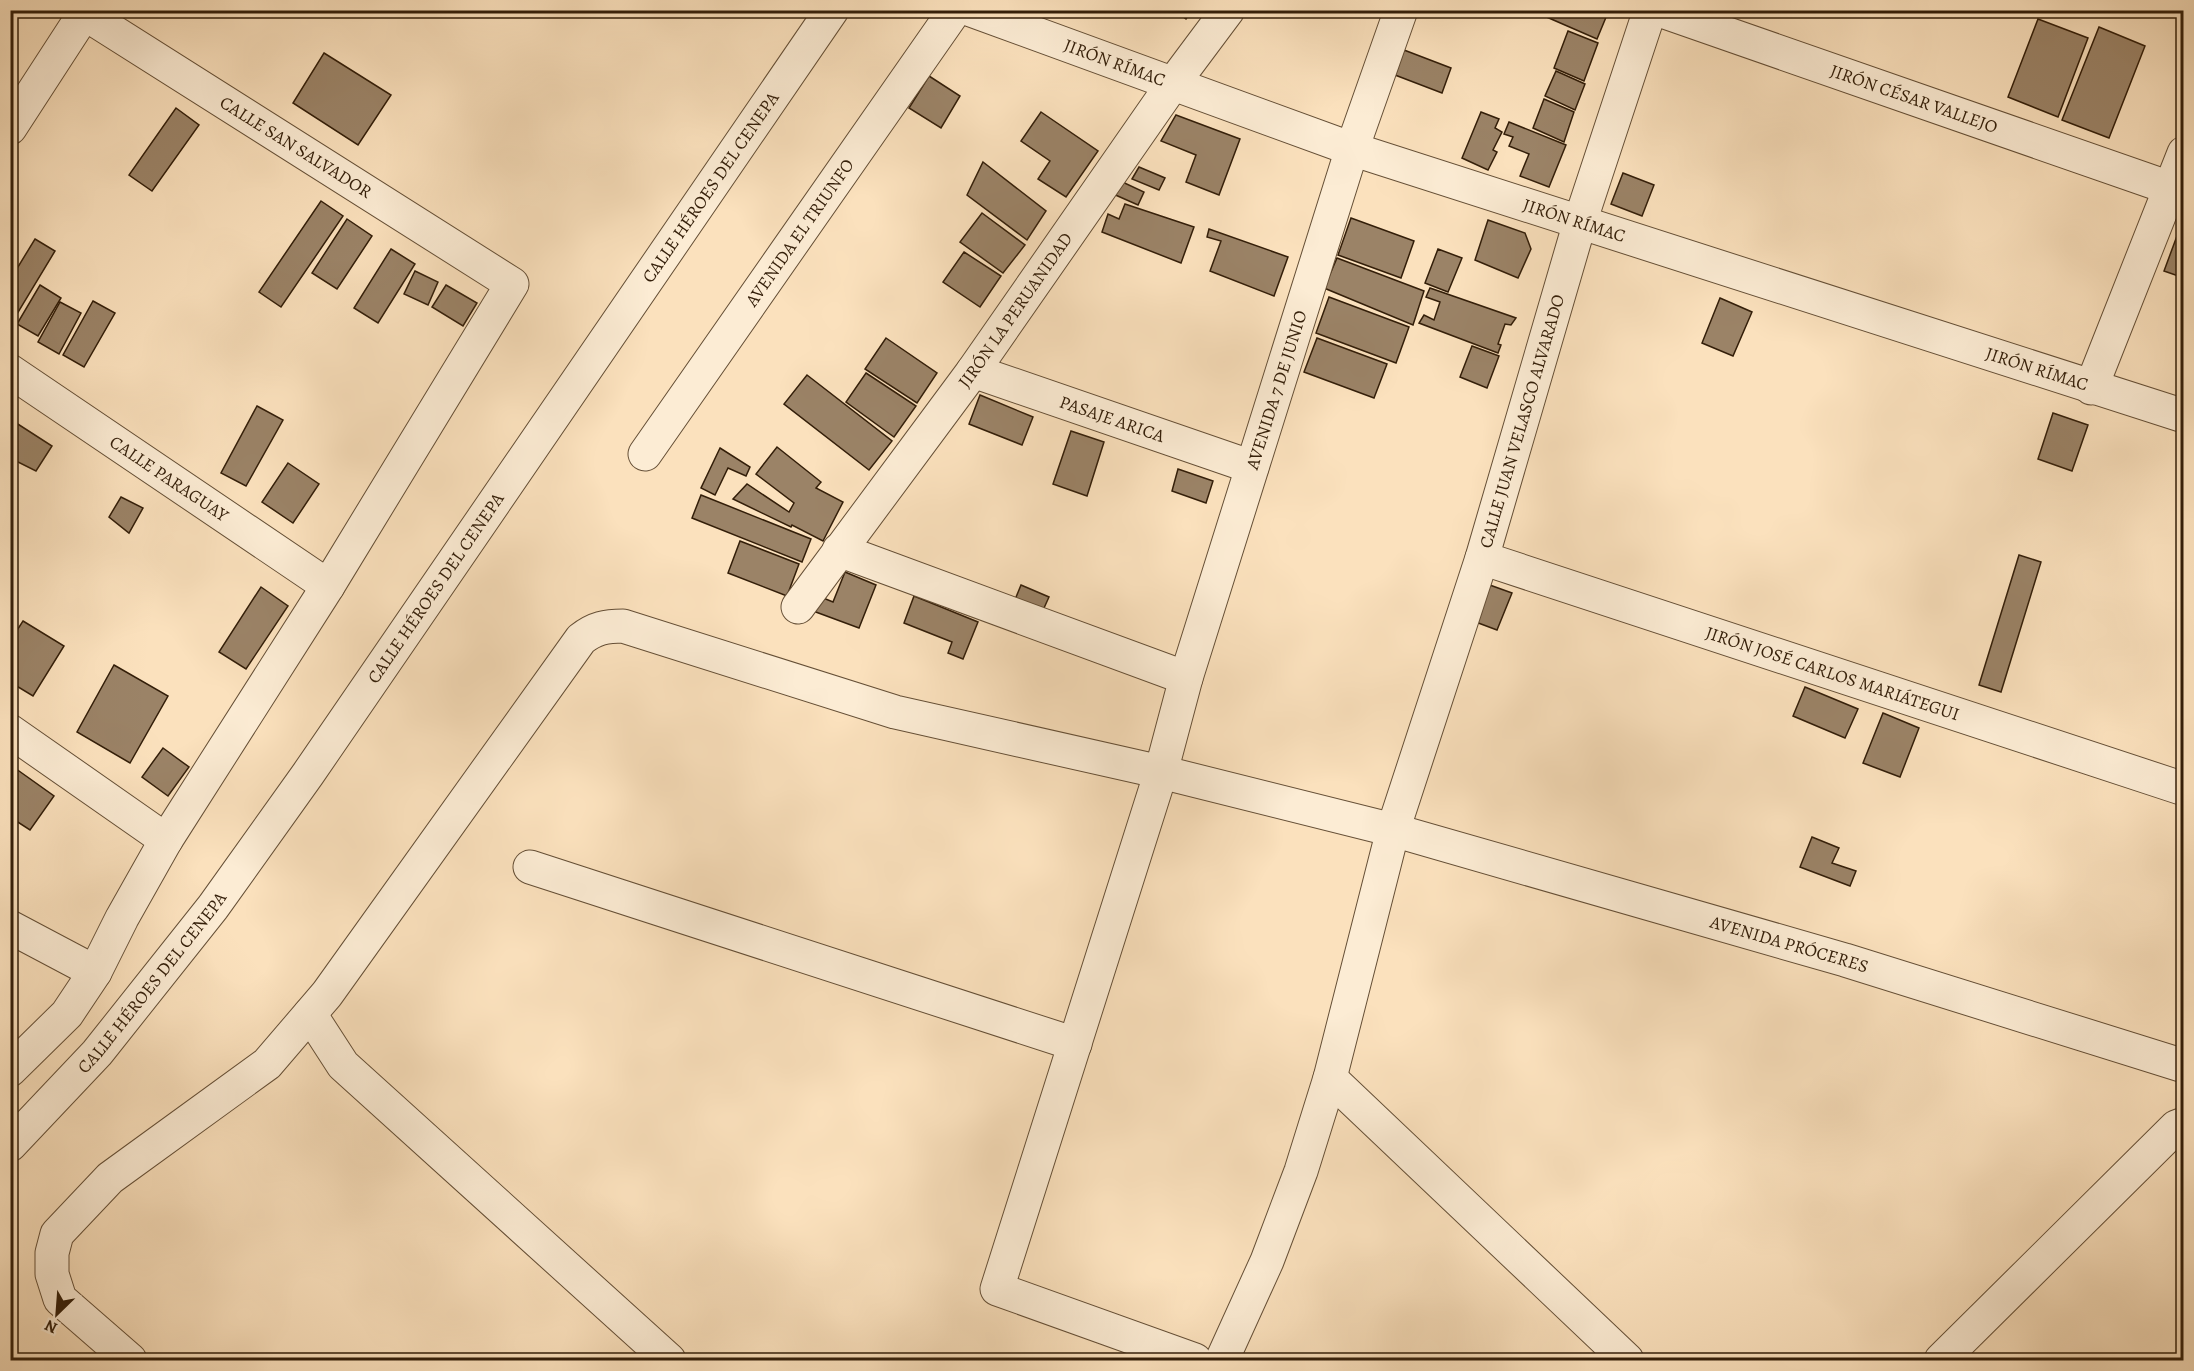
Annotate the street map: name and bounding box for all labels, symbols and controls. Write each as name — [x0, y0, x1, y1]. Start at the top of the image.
street label: JIRÓN RÍMAC — [1061, 33, 1169, 92]
street label: JIRÓN CÉSAR VALLEJO — [1827, 59, 2001, 139]
street label: CALLE HÉROES DEL CENEPA — [636, 87, 785, 287]
street label: CALLE SAN SALVADOR — [215, 90, 377, 204]
street label: AVENIDA EL TRIUNFO — [739, 154, 859, 312]
street label: JIRÓN RÍMAC — [1520, 193, 1629, 248]
street label: JIRÓN LA PERUANIDAD — [953, 227, 1078, 393]
street label: CALLE JUAN VELASCO ALVARADO — [1474, 291, 1570, 551]
street label: AVENIDA 7 DE JUNIO — [1240, 307, 1313, 473]
street label: JIRÓN RÍMAC — [1983, 341, 2091, 397]
street label: PASAJE ARICA — [1056, 390, 1168, 448]
street label: CALLE PARAGUAY — [105, 430, 234, 528]
street label: CALLE HÉROES DEL CENEPA — [362, 488, 510, 688]
street label: JIRÓN JOSÉ CARLOS MARIÁTEGUI — [1703, 620, 1962, 726]
street label: CALLE HÉROES DEL CENEPA — [72, 887, 232, 1079]
street label: AVENIDA PRÓCERES — [1706, 910, 1871, 979]
north arrow — [27, 1284, 87, 1344]
text: N — [41, 1314, 61, 1339]

